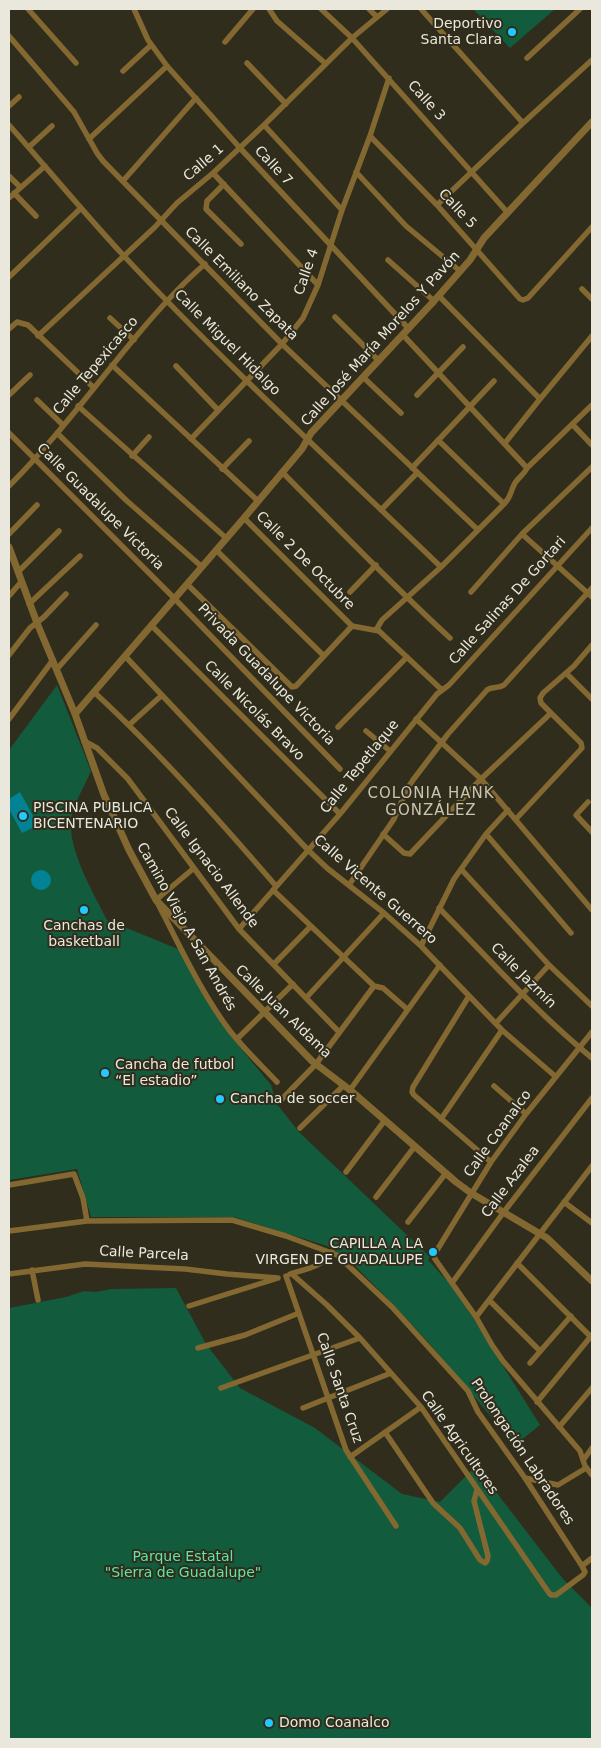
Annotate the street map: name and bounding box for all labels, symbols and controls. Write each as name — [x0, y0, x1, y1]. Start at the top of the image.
place label: Deportivo Santa Clara — [421, 16, 502, 48]
marker: Deportivo Santa Clara — [506, 26, 518, 38]
street label: Calle 3 — [404, 78, 448, 124]
street label: Calle 1 — [180, 141, 228, 185]
street label: Calle 7 — [250, 143, 296, 189]
street label: Calle 5 — [434, 186, 480, 232]
street label: Calle Emiliano Zapata — [181, 224, 301, 344]
street label: Calle 4 — [291, 247, 323, 297]
street label: Calle José María Morelos Y Pavón — [298, 248, 464, 430]
street label: Calle Miguel Hidalgo — [170, 286, 284, 400]
street label: Calle Tepexicasco — [50, 313, 142, 419]
street label: Calle Guadalupe Victoria — [33, 440, 167, 574]
street label: Calle 2 De Octubre — [252, 508, 358, 614]
street label: Calle Salinas De Gortari — [446, 534, 570, 668]
street label: Privada Guadalupe Victoria — [194, 601, 338, 749]
street label: Calle Nicolás Bravo — [200, 657, 308, 765]
street label: Calle Tepetlaque — [317, 717, 403, 817]
district label: COLONIA HANK GONZÁLEZ — [366, 785, 496, 820]
place label: PISCINA PUBLICA BICENTENARIO — [33, 800, 152, 832]
street label: Calle Ignacio Allende — [160, 804, 262, 932]
marker: PISCINA PUBLICA BICENTENARIO — [17, 810, 29, 822]
street label: Calle Vicente Guerrero — [310, 832, 440, 948]
street label: Camino Viejo A San Andrés — [133, 840, 239, 1014]
marker: Canchas de basketball — [78, 904, 90, 916]
place label: Canchas de basketball — [43, 918, 125, 950]
street label: Calle Jazmín — [487, 940, 559, 1012]
street label: Calle Juan Aldama — [231, 962, 335, 1062]
place label: Cancha de futbol “El estadio” — [115, 1057, 234, 1090]
marker: Cancha de futbol “El estadio” — [99, 1067, 111, 1079]
street label: Calle Coanalco — [461, 1087, 535, 1181]
place label: Cancha de soccer — [230, 1091, 354, 1107]
marker: Cancha de soccer — [214, 1093, 226, 1105]
street label: Calle Azalea — [478, 1143, 544, 1221]
place label: CAPILLA A LA VIRGEN DE GUADALUPE — [255, 1236, 423, 1268]
street label: Calle Parcela — [99, 1243, 189, 1265]
marker: CAPILLA A LA VIRGEN DE GUADALUPE — [427, 1246, 439, 1258]
street label: Calle Santa Cruz — [312, 1331, 366, 1445]
street label: Prolongación Labradores — [467, 1376, 577, 1528]
street label: Calle Agricultores — [417, 1388, 501, 1498]
park label: Parque Estatal "Sierra de Guadalupe" — [105, 1549, 261, 1581]
place label: Domo Coanalco — [279, 1715, 390, 1731]
marker: Domo Coanalco — [263, 1717, 275, 1729]

